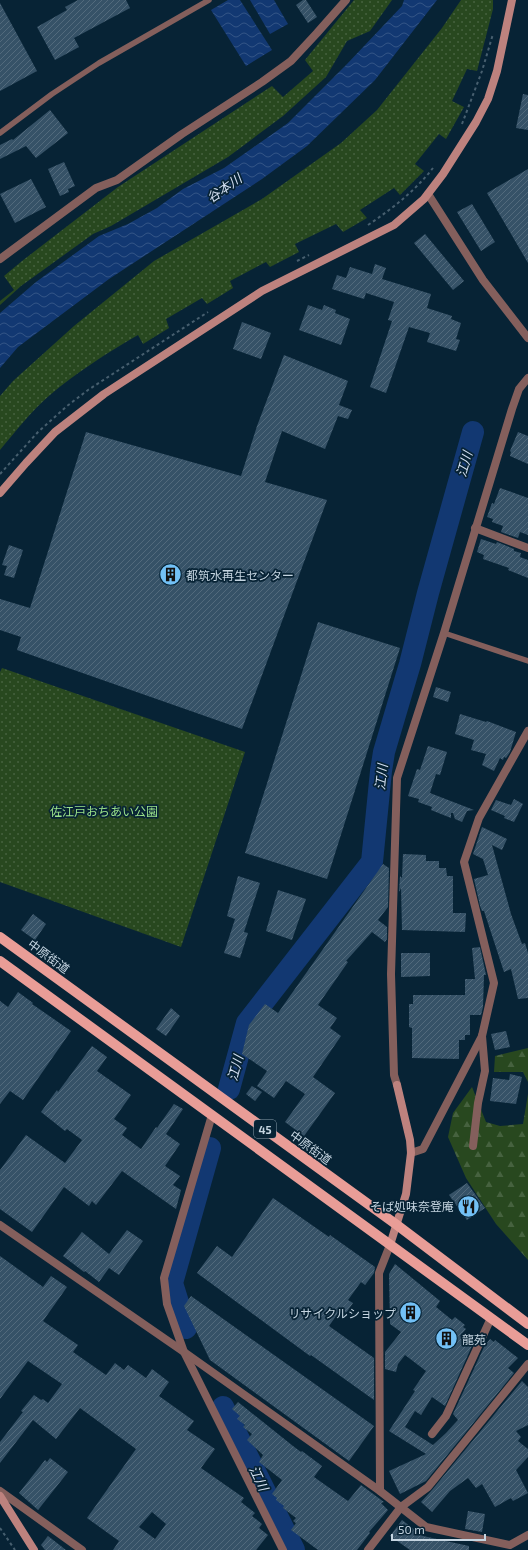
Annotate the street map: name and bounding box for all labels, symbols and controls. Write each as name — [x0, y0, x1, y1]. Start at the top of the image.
water label: 谷本川 — [203, 169, 246, 206]
water label: 江川 — [453, 447, 476, 479]
building icon: 都筑水再生センター — [157, 562, 183, 588]
place label: 都筑水再生センター — [186, 568, 294, 582]
water label: 江川 — [372, 761, 391, 791]
park label: 佐江戸おちあい公園 — [50, 804, 158, 818]
street label: 中原街道 — [25, 936, 73, 976]
water label: 江川 — [224, 1051, 247, 1083]
road number: 45 — [254, 1120, 276, 1138]
street label: 中原街道 — [287, 1127, 335, 1167]
restaurant icon: そば処味奈登庵 — [456, 1193, 482, 1219]
place label: そば処味奈登庵 — [370, 1199, 454, 1213]
building icon: リサイクルショップ — [398, 1300, 424, 1326]
place label: リサイクルショップ — [289, 1306, 396, 1320]
building icon: 龍苑 — [433, 1326, 459, 1352]
place label: 龍苑 — [462, 1332, 486, 1346]
water label: 江川 — [246, 1463, 273, 1495]
scale bar — [392, 1516, 485, 1542]
text: 50 m — [398, 1522, 425, 1536]

